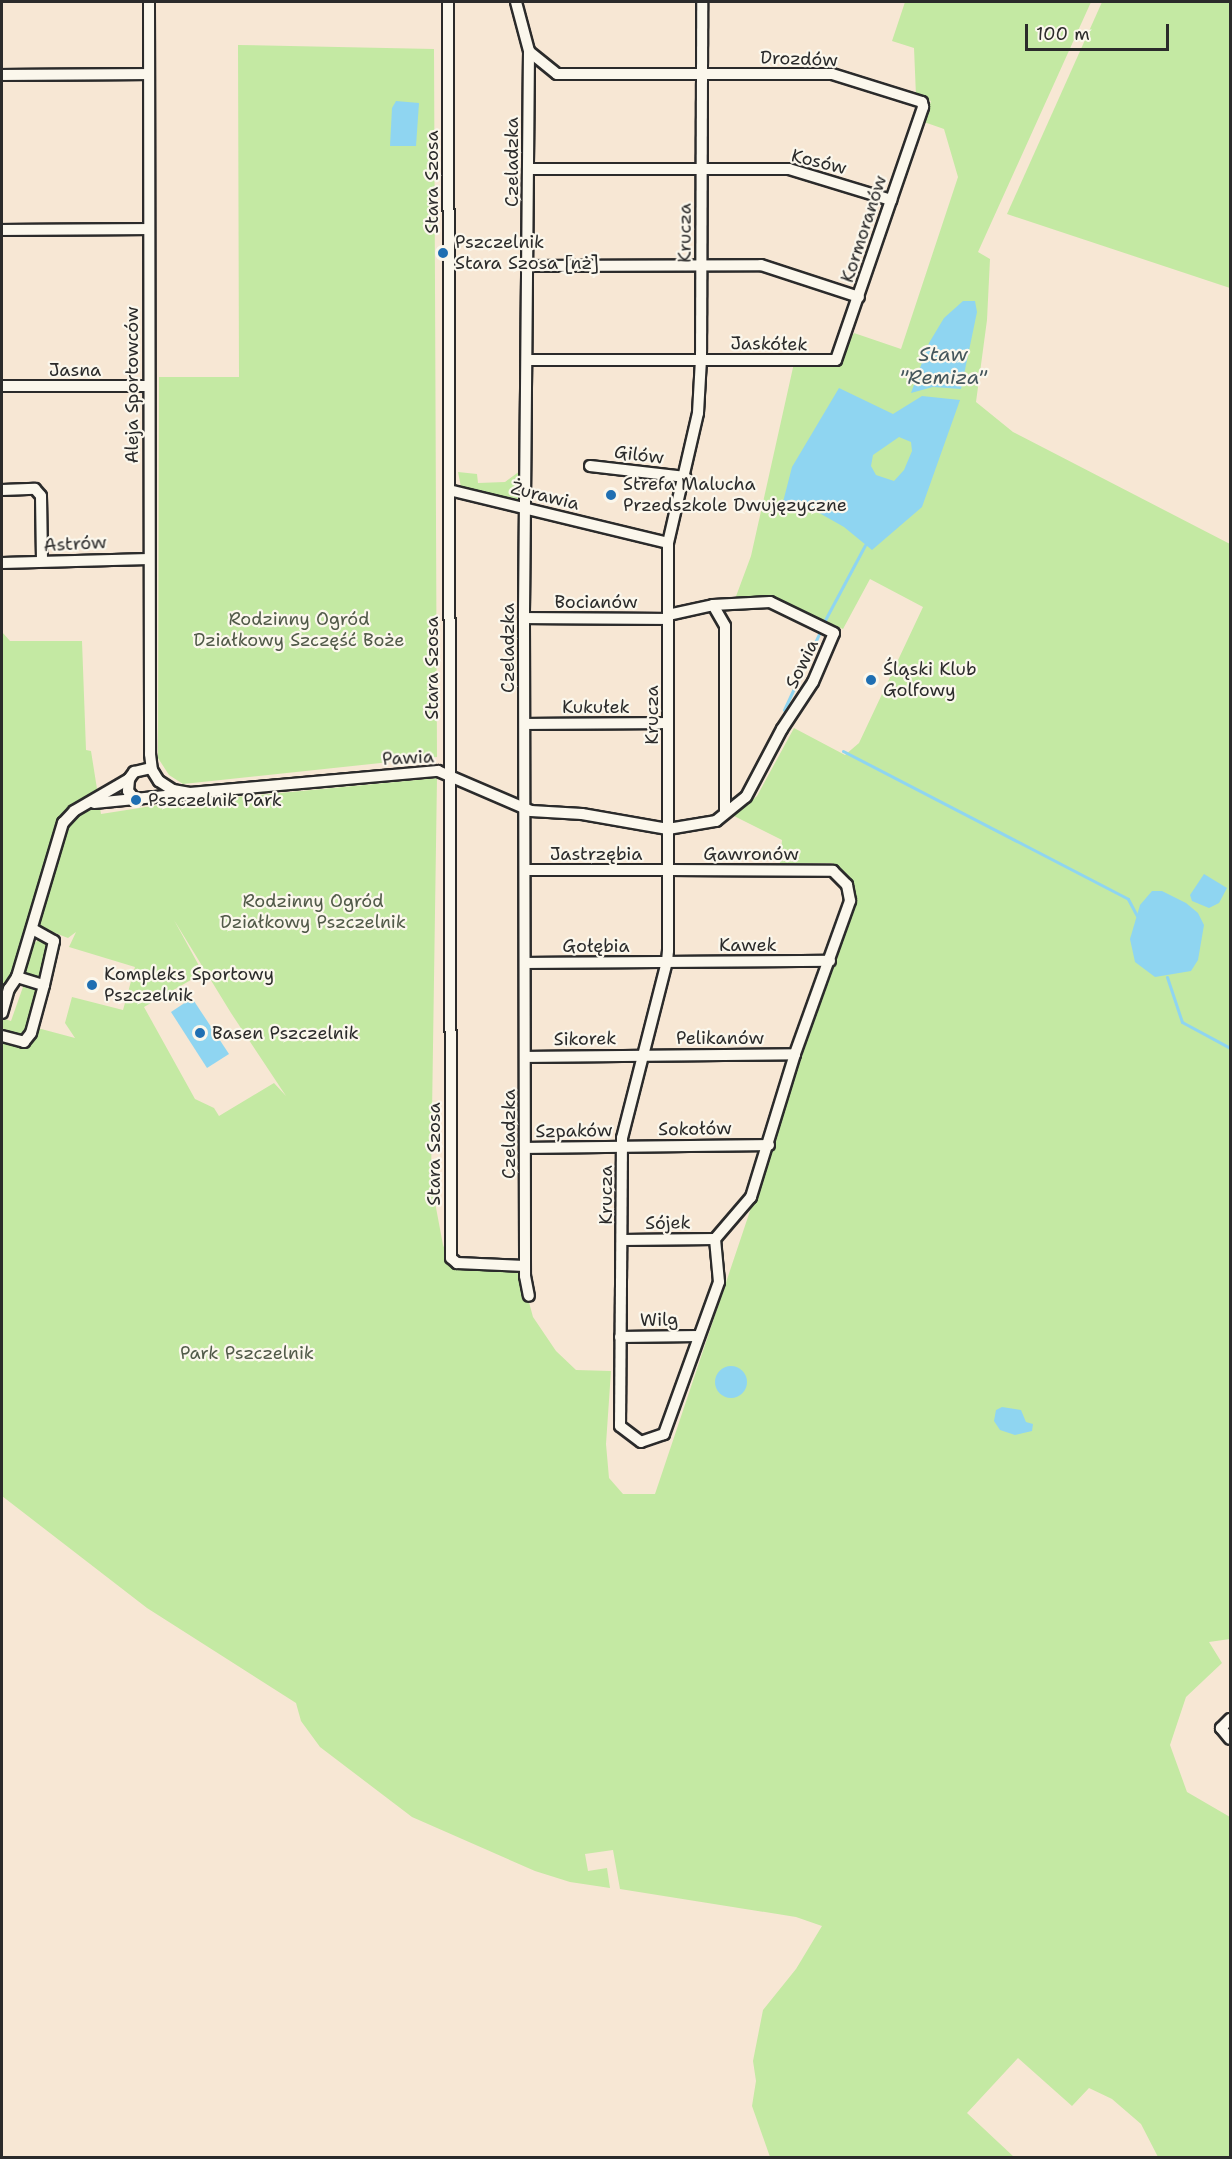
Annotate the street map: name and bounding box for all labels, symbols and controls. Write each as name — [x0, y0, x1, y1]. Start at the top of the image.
scale bar — [1028, 12, 1172, 50]
text: 100 m — [1036, 22, 1090, 46]
street label: Drozdów — [760, 47, 838, 71]
street label: Czeladzka — [501, 117, 523, 207]
street label: Stara Szosa — [421, 130, 443, 234]
street label: Kosów — [789, 145, 849, 179]
street label: Kormoranów — [837, 173, 891, 285]
street label: Krucza — [674, 203, 696, 263]
place label: Pszczelnik Stara Szosa [nż] — [455, 232, 599, 274]
marker: Pszczelnik Stara Szosa [nż] — [436, 246, 450, 260]
street label: Aleja Sportowców — [121, 306, 143, 464]
street label: Jaskółek — [730, 333, 808, 355]
water label: Staw "Remiza" — [899, 343, 987, 390]
street label: Jasna — [49, 359, 101, 381]
street label: Gilów — [613, 441, 665, 469]
place label: Strefa Malucha Przedszkole Dwujęzyczne — [623, 474, 847, 516]
street label: Żurawia — [508, 477, 582, 515]
marker: Strefa Malucha Przedszkole Dwujęzyczne — [604, 488, 618, 502]
street label: Astrów — [43, 532, 107, 556]
street label: Bocianów — [554, 591, 638, 613]
street label: Czeladzka — [497, 603, 519, 693]
park label: Rodzinny Ogród Działkowy Szczęść Boże — [194, 609, 404, 652]
street label: Stara Szosa — [421, 616, 443, 720]
street label: Sowia — [781, 636, 823, 692]
place label: Śląski Klub Golfowy — [883, 659, 977, 702]
marker: Śląski Klub Golfowy — [864, 673, 878, 687]
street label: Krucza — [641, 685, 663, 745]
street label: Kukułek — [562, 696, 630, 718]
street label: Pawia — [382, 746, 434, 770]
place label: Pszczelnik Park — [148, 789, 282, 811]
marker: Pszczelnik Park — [129, 793, 143, 807]
street label: Jastrzębia — [550, 843, 642, 865]
street label: Gawronów — [703, 843, 799, 865]
park label: Rodzinny Ogród Działkowy Pszczelnik — [220, 891, 406, 934]
street label: Kawek — [719, 934, 777, 956]
street label: Gołębia — [562, 935, 630, 957]
place label: Kompleks Sportowy Pszczelnik — [104, 964, 274, 1006]
marker: Kompleks Sportowy Pszczelnik — [85, 978, 99, 992]
place label: Basen Pszczelnik — [212, 1022, 359, 1044]
marker: Basen Pszczelnik — [193, 1026, 207, 1040]
street label: Pelikanów — [676, 1027, 764, 1049]
street label: Sikorek — [553, 1028, 617, 1050]
street label: Czeladzka — [498, 1089, 520, 1179]
street label: Stara Szosa — [423, 1102, 445, 1206]
street label: Sokołów — [658, 1118, 732, 1140]
street label: Szpaków — [535, 1120, 613, 1142]
street label: Krucza — [595, 1165, 617, 1225]
street label: Sójek — [645, 1212, 691, 1234]
street label: Wilg — [640, 1309, 678, 1331]
park label: Park Pszczelnik — [180, 1342, 314, 1364]

